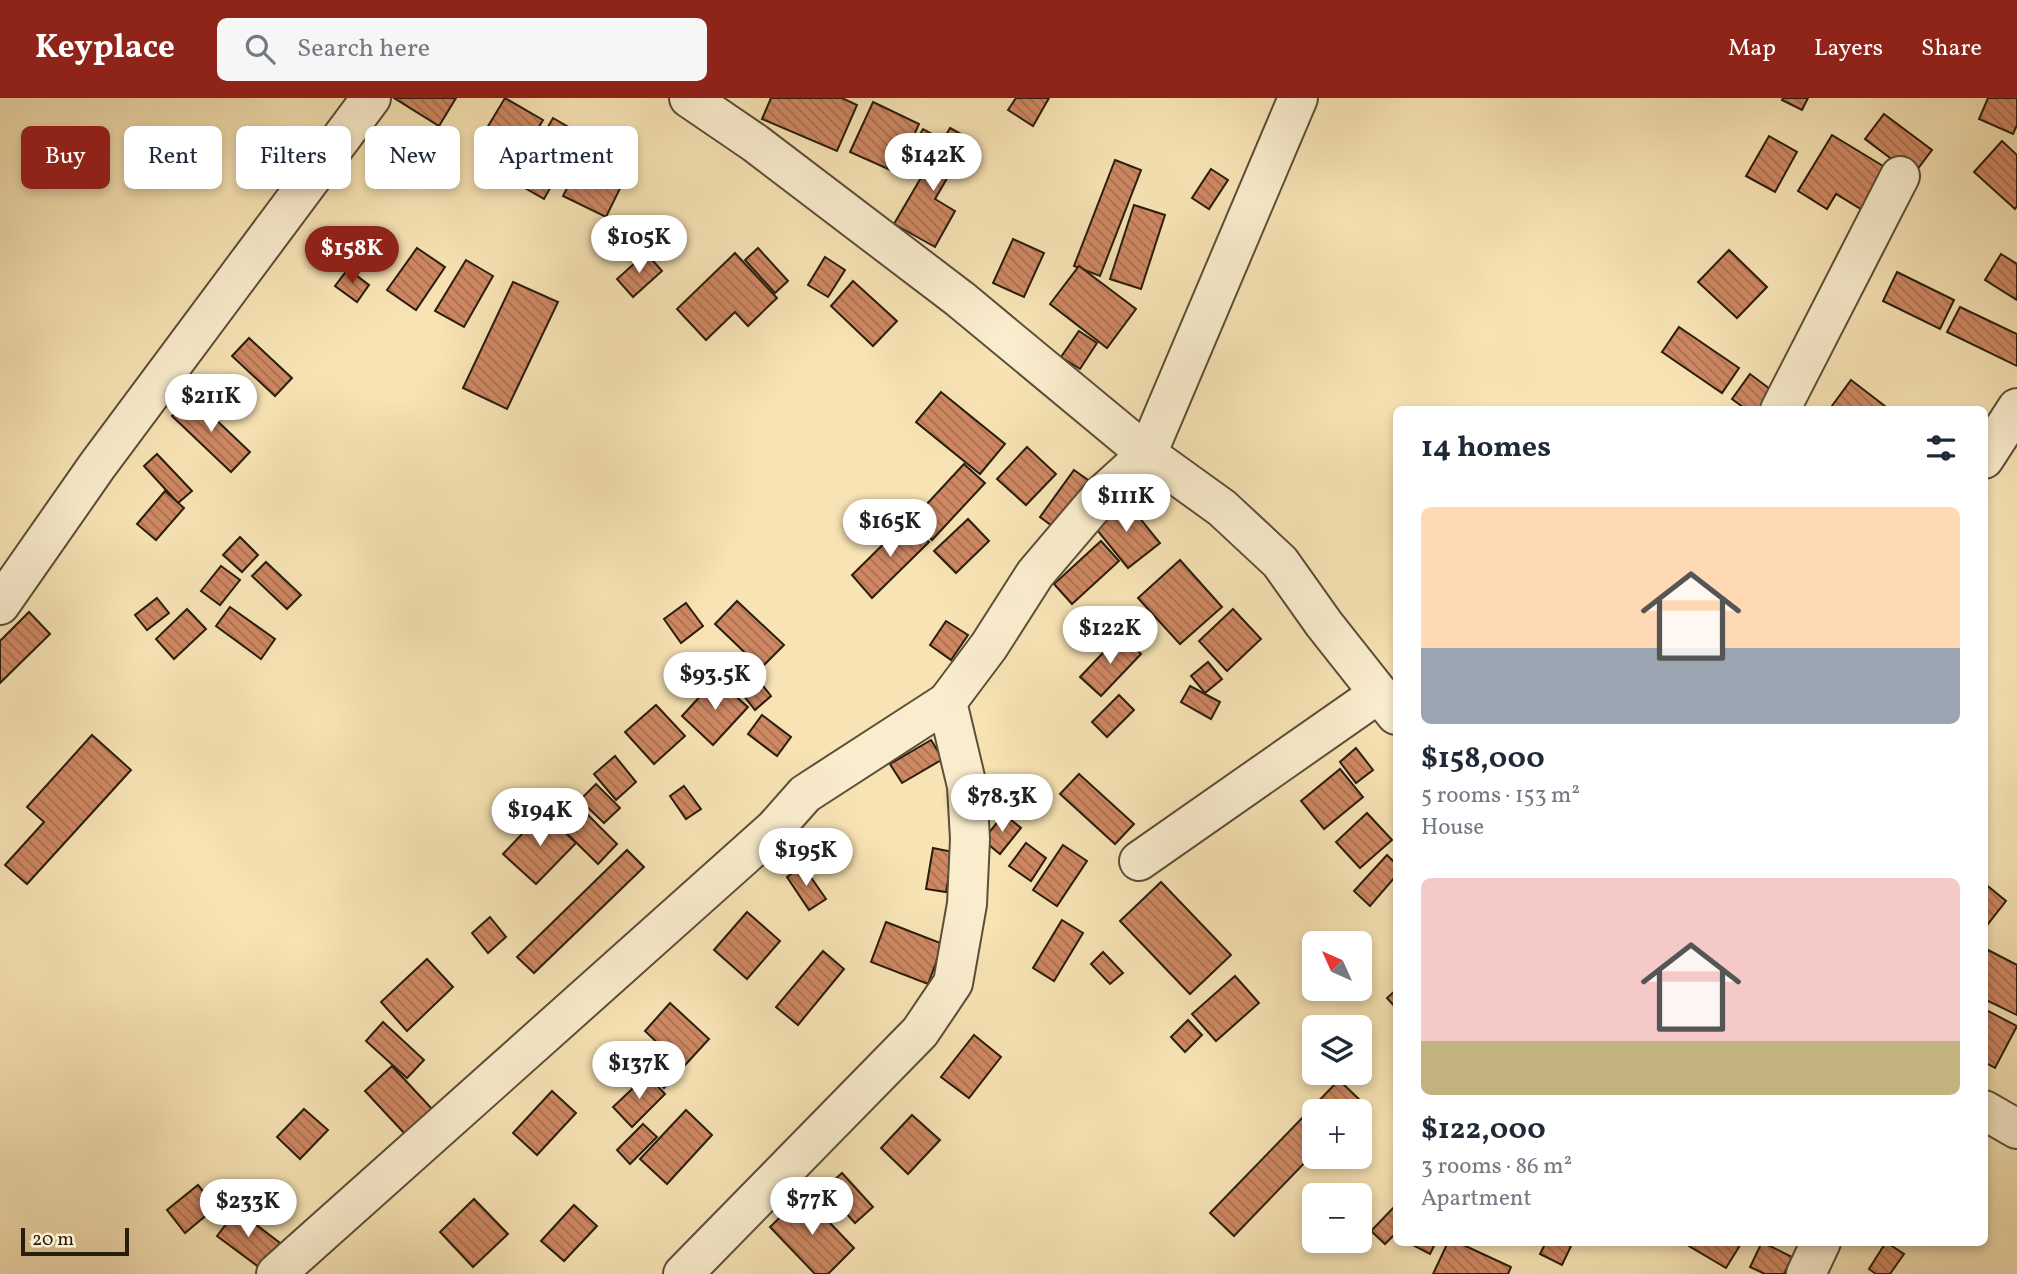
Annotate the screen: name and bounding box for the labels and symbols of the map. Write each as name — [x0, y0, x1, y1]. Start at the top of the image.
pin: $142K — [884, 134, 982, 193]
pin: $105K — [590, 216, 688, 275]
pin: $158K — [303, 226, 401, 286]
pin: $211K — [162, 374, 260, 434]
pin: $111K — [1077, 474, 1175, 534]
pin: $165K — [841, 500, 939, 559]
pin: $122K — [1061, 606, 1159, 666]
pin: $93.5K — [658, 652, 772, 712]
pin: $78.3K — [945, 774, 1059, 834]
pin: $194K — [491, 788, 589, 848]
pin: $195K — [757, 828, 855, 888]
north arrow — [1302, 931, 1372, 1001]
pin: $137K — [590, 1042, 688, 1101]
pin: $77K — [771, 1178, 853, 1237]
pin: $233K — [199, 1180, 297, 1239]
scale bar — [21, 1225, 130, 1257]

